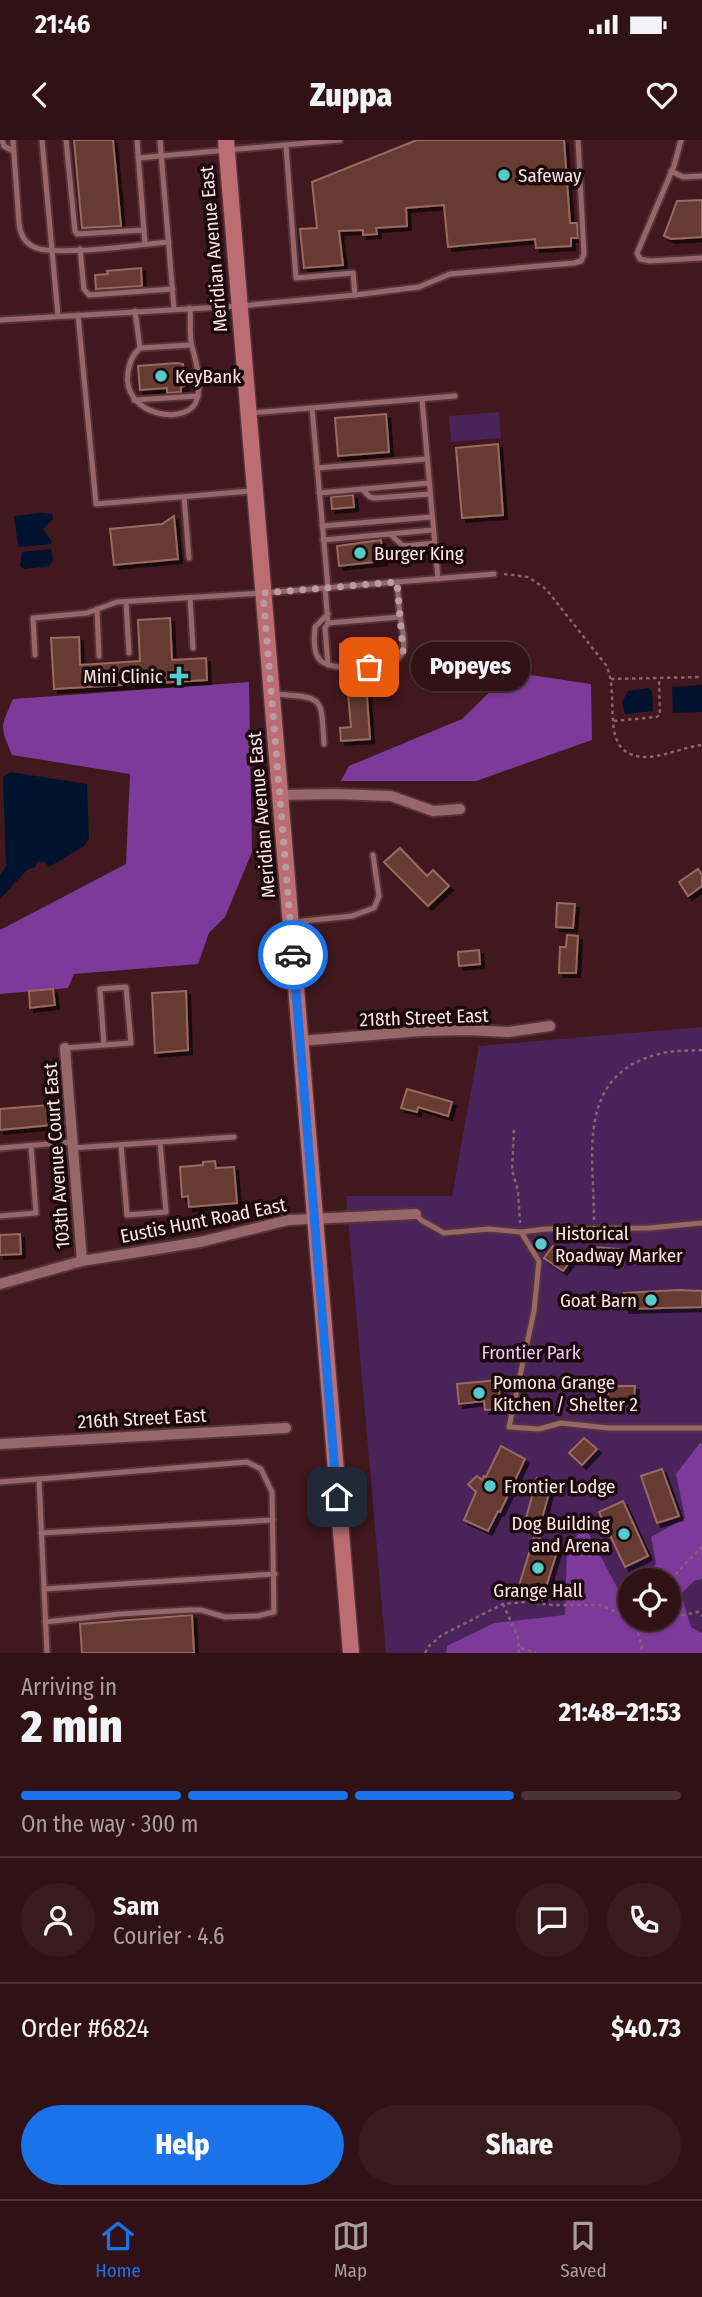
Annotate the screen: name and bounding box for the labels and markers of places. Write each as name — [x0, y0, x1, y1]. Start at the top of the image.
place label: Safeway — [518, 164, 582, 187]
marker: Safeway — [496, 167, 512, 183]
place label: KeyBank — [175, 365, 241, 388]
marker: KeyBank — [153, 368, 169, 384]
place label: Burger King — [374, 542, 464, 565]
marker: Burger King — [352, 545, 368, 561]
pin — [339, 637, 399, 697]
callout: Popeyes — [411, 643, 530, 692]
place label: Mini Clinic — [83, 665, 163, 688]
marker: Mini Clinic — [169, 666, 189, 686]
place label: Historical Roadway Marker — [555, 1222, 683, 1267]
marker: Historical Roadway Marker — [533, 1236, 549, 1252]
place label: Goat Barn — [560, 1289, 637, 1312]
marker: Goat Barn — [643, 1292, 659, 1308]
place label: Pomona Grange Kitchen / Shelter 2 — [493, 1371, 638, 1416]
marker: Pomona Grange Kitchen / Shelter 2 — [471, 1385, 487, 1401]
pin — [307, 1467, 367, 1527]
place label: Frontier Lodge — [504, 1475, 615, 1498]
marker: Frontier Lodge — [482, 1478, 498, 1494]
place label: Dog Building and Arena — [512, 1512, 610, 1557]
marker: Dog Building and Arena — [616, 1526, 632, 1542]
marker: Grange Hall — [530, 1560, 546, 1576]
place label: Grange Hall — [493, 1579, 583, 1602]

